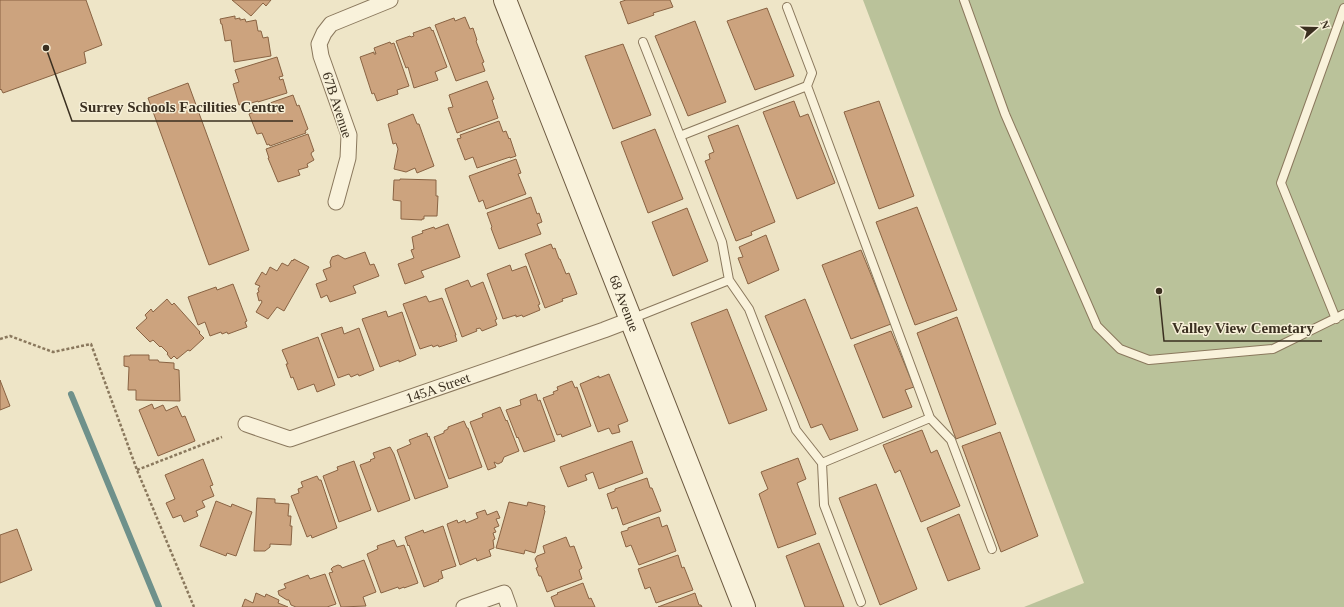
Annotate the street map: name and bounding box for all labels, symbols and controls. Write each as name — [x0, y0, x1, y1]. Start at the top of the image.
north arrow — [1296, 8, 1336, 48]
text: N — [1318, 19, 1332, 30]
street label: 67B Avenue — [319, 70, 355, 140]
callout: Surrey Schools Facilities Centre — [72, 94, 293, 121]
text: Surrey Schools Facilities Centre — [80, 99, 285, 115]
street label: 68 Avenue — [607, 273, 642, 334]
callout: Valley View Cemetary — [1164, 314, 1322, 341]
text: Valley View Cemetary — [1172, 320, 1314, 336]
street label: 145A Street — [404, 370, 472, 406]

